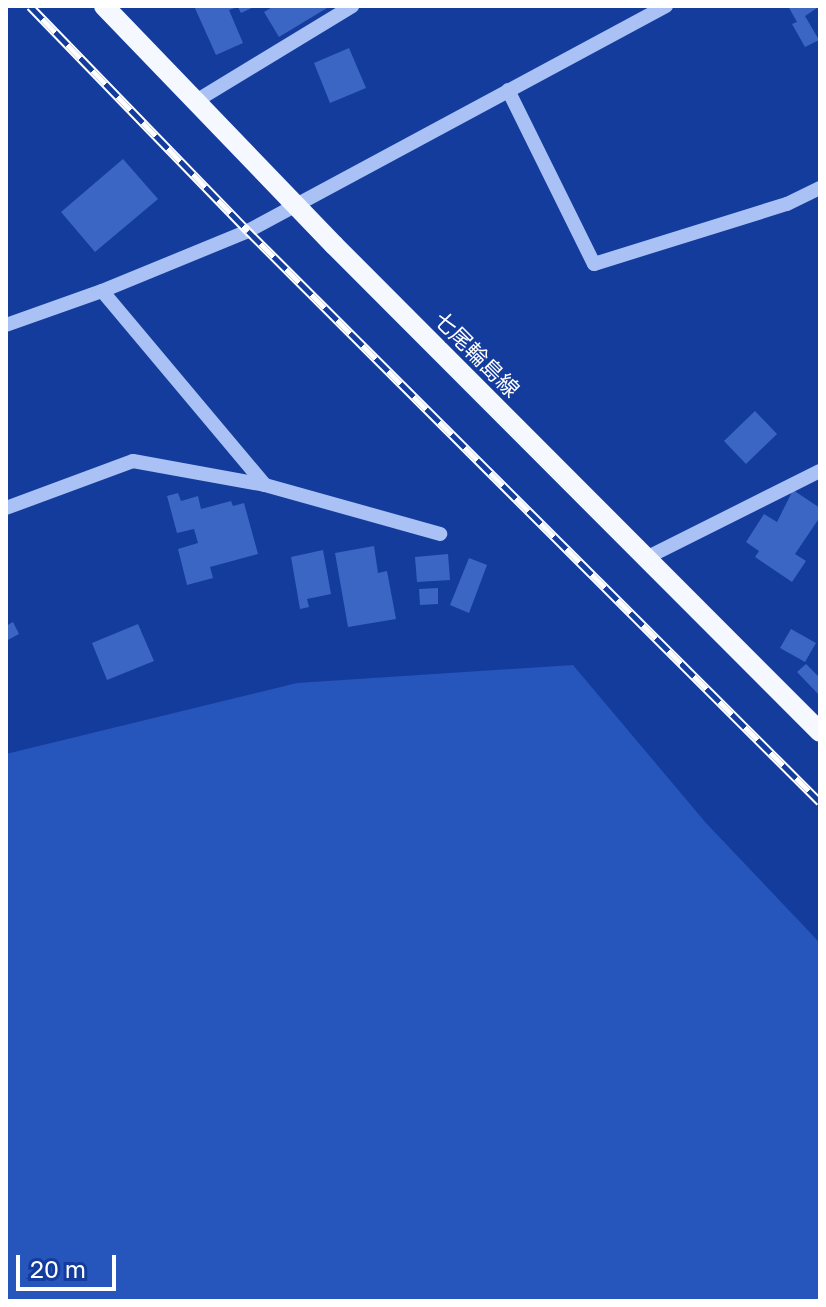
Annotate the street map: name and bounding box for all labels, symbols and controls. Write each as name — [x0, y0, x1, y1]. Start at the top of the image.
street label: 七尾輪島線 — [429, 306, 525, 402]
scale bar — [20, 1239, 120, 1289]
text: 20 m — [30, 1254, 86, 1283]

